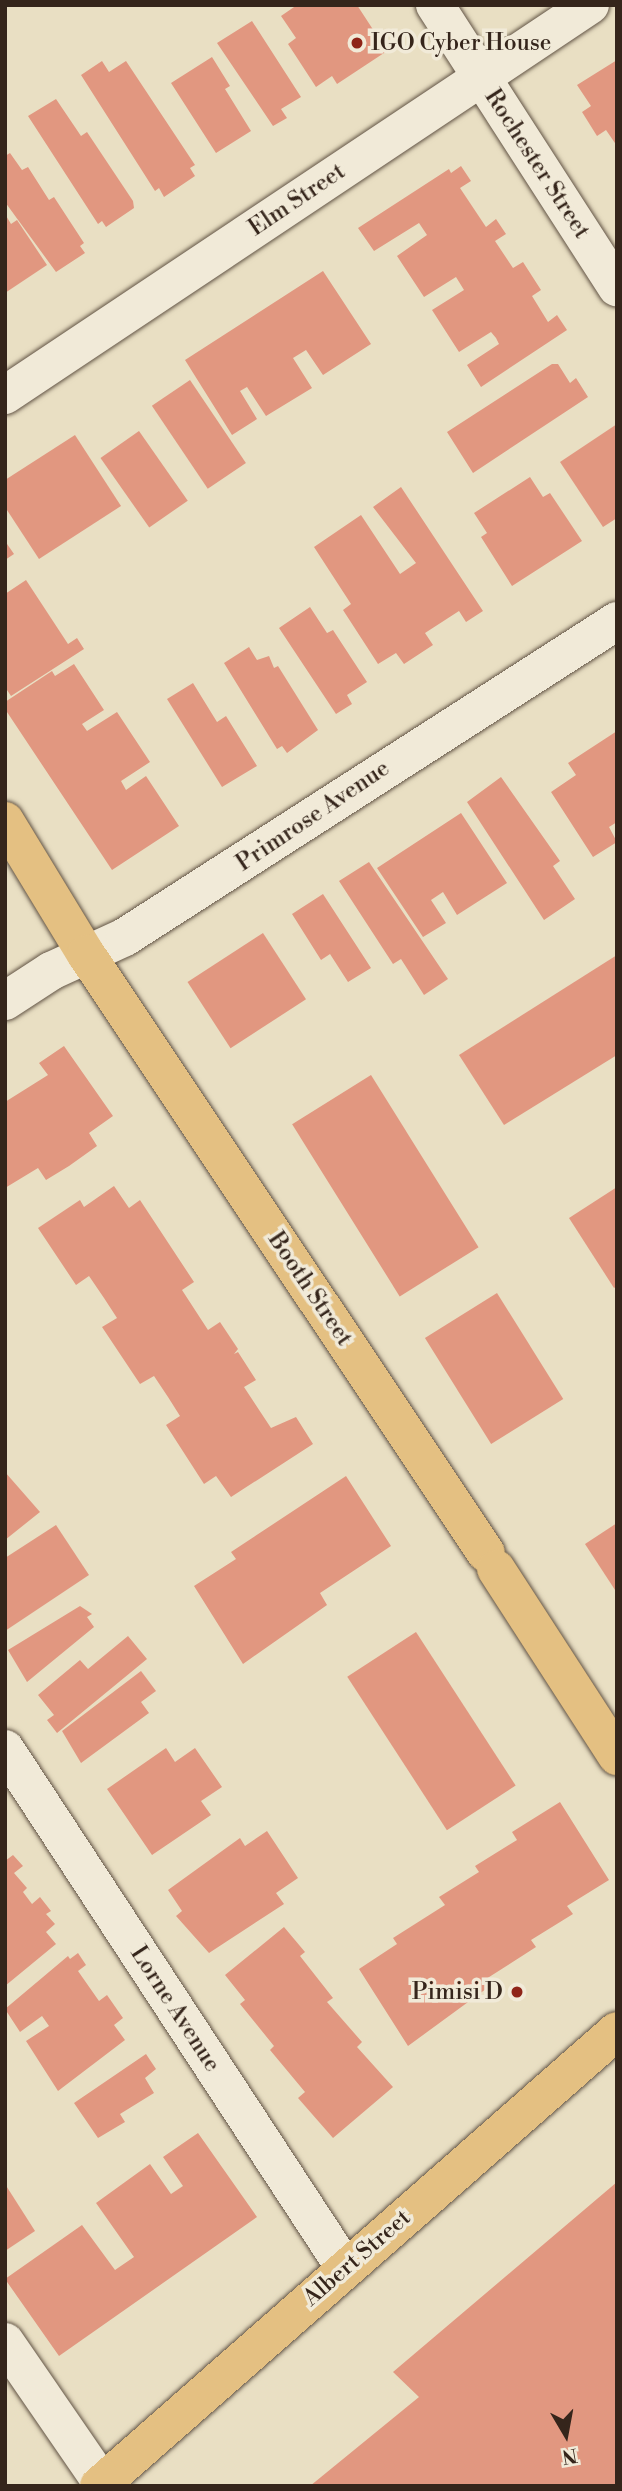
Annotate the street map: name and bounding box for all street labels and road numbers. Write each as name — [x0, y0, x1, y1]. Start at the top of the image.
street label: Rochester Street — [478, 84, 596, 244]
street label: Elm Street — [244, 158, 350, 242]
street label: Primrose Avenue — [231, 755, 395, 877]
street label: Booth Street — [262, 1227, 358, 1351]
street label: Lorne Avenue — [124, 1941, 226, 2077]
street label: Albert Street — [298, 2204, 416, 2312]

